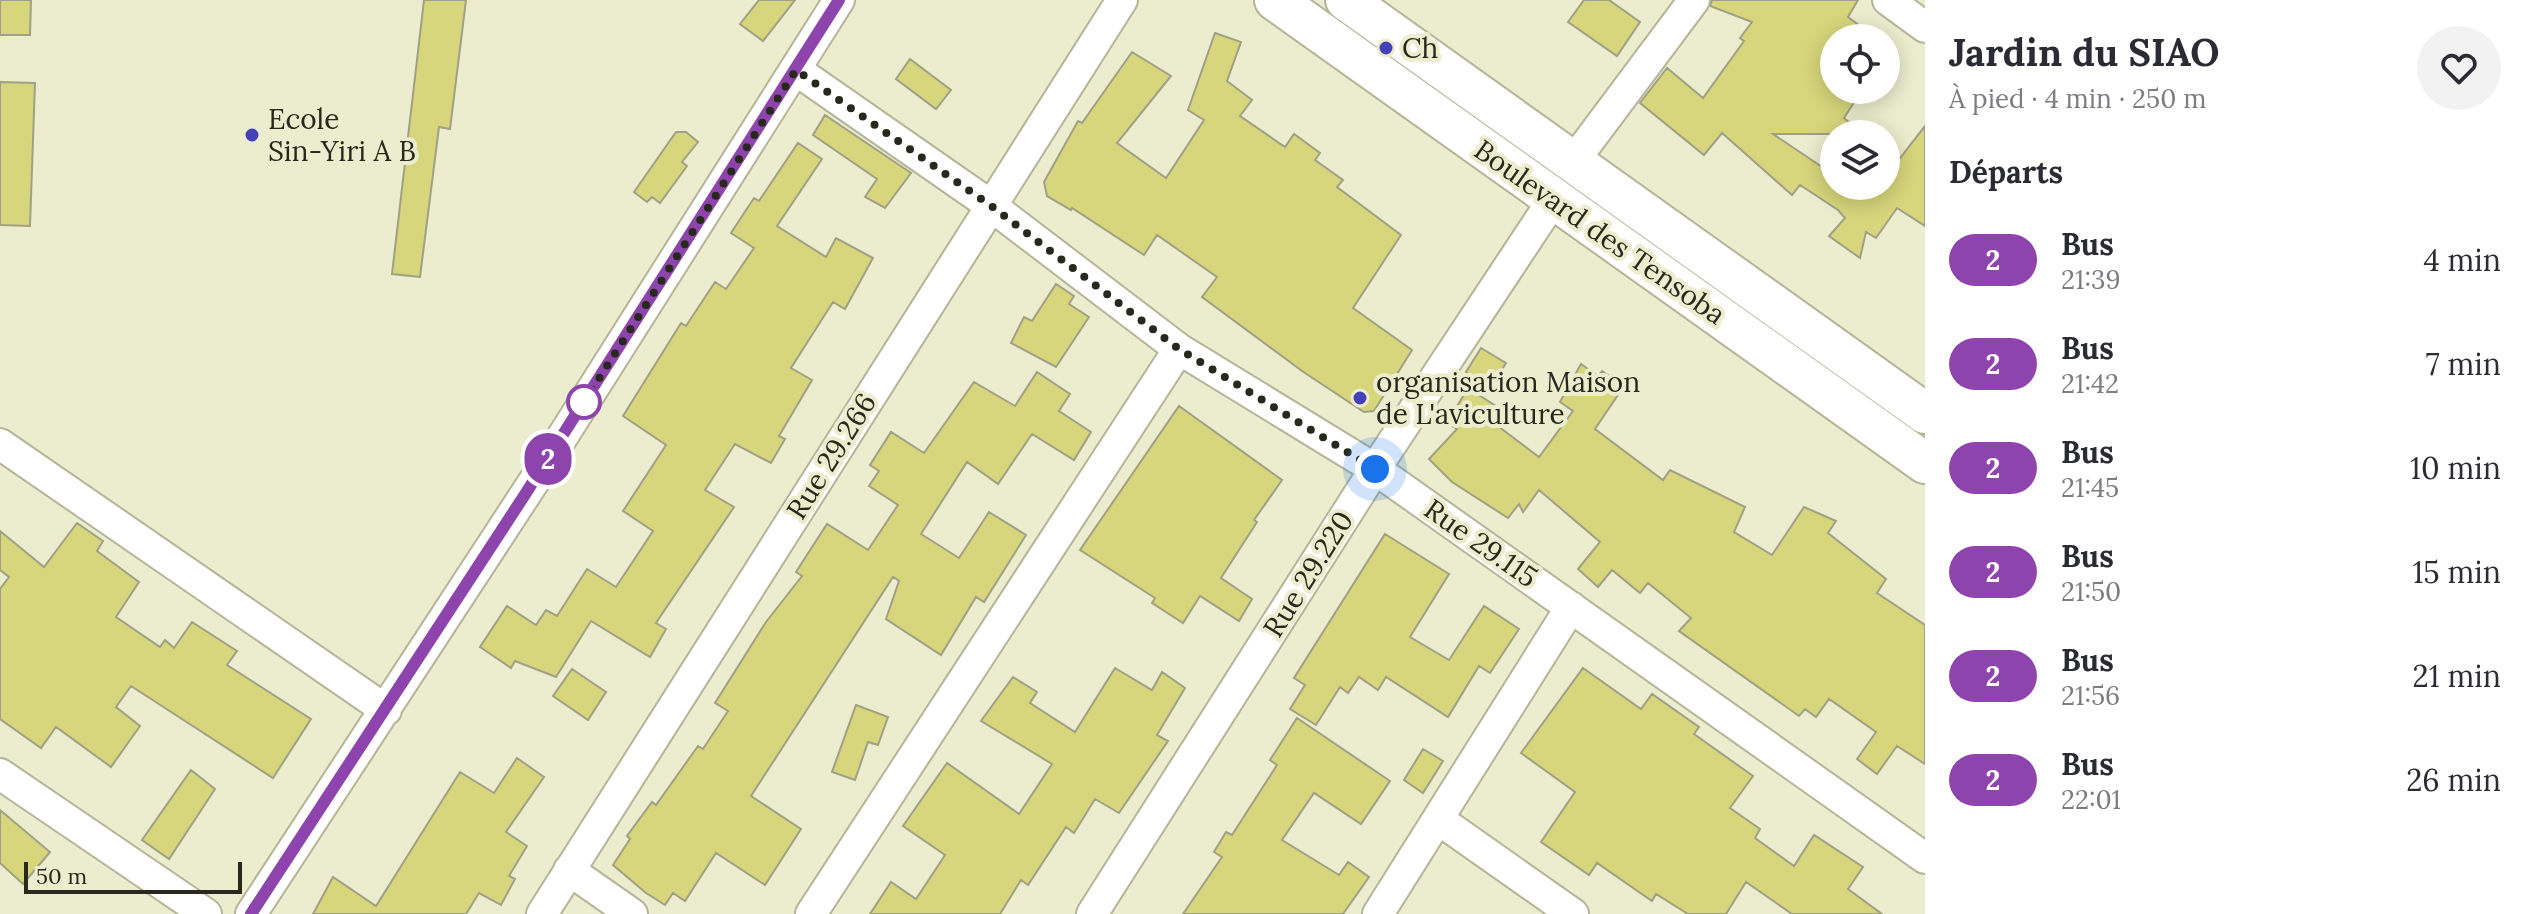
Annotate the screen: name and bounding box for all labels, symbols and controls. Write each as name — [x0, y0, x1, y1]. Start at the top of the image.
map controls — [1820, 24, 1900, 200]
button: locate — [1820, 24, 1900, 104]
button: heart — [2417, 26, 2501, 110]
text: Jardin du SIAO — [1949, 28, 2220, 76]
place label: Ch — [1402, 30, 1438, 66]
marker: Ch — [1377, 39, 1395, 57]
text: À pied · 4 min · 250 m — [1949, 82, 2206, 115]
place label: Ecole Sin-Yiri A B — [268, 101, 416, 169]
button: layers — [1820, 120, 1900, 200]
marker: Ecole Sin-Yiri A B — [243, 126, 261, 144]
street label: Boulevard des Tensoba — [1467, 132, 1733, 332]
text: Départs — [1949, 153, 2063, 191]
text: Bus — [2061, 225, 2114, 263]
text: 4 min — [2423, 241, 2501, 279]
text: 2 — [1986, 242, 2000, 278]
text: 21:39 — [2061, 263, 2120, 296]
text: Bus — [2061, 329, 2114, 367]
text: 7 min — [2426, 345, 2501, 383]
text: 2 — [1986, 346, 2000, 382]
place label: organisation Maison de L'aviculture — [1376, 364, 1640, 432]
text: 21:42 — [2061, 367, 2119, 400]
unlabelled marker — [567, 385, 601, 419]
street label: Rue 29.266 — [778, 386, 884, 526]
marker: organisation Maison de L'aviculture — [1351, 389, 1369, 407]
line badge: 2 — [522, 433, 574, 485]
text: Bus — [2061, 433, 2114, 471]
text: 2 — [541, 441, 555, 477]
your location — [1355, 449, 1395, 489]
text: 10 min — [2410, 449, 2501, 487]
text: 2 — [1986, 450, 2000, 486]
text: 21:45 — [2061, 471, 2119, 504]
street label: Rue 29.115 — [1417, 491, 1545, 595]
street label: Rue 29.220 — [1255, 504, 1361, 644]
text: Bus — [2061, 537, 2114, 575]
text: 15 min — [2412, 553, 2501, 591]
text: 2 — [1986, 554, 2000, 590]
text: 21:50 — [2061, 575, 2121, 608]
text: Bus — [2061, 641, 2114, 679]
text: 21 min — [2413, 657, 2501, 695]
text: 2 — [1986, 658, 2000, 694]
text: 21:56 — [2061, 679, 2120, 712]
text: Bus — [2061, 745, 2114, 783]
text: 26 min — [2406, 761, 2501, 799]
text: 2 — [1986, 762, 2000, 798]
text: 22:01 — [2061, 783, 2121, 816]
scale bar — [24, 858, 242, 894]
text: 50 m — [36, 862, 87, 890]

